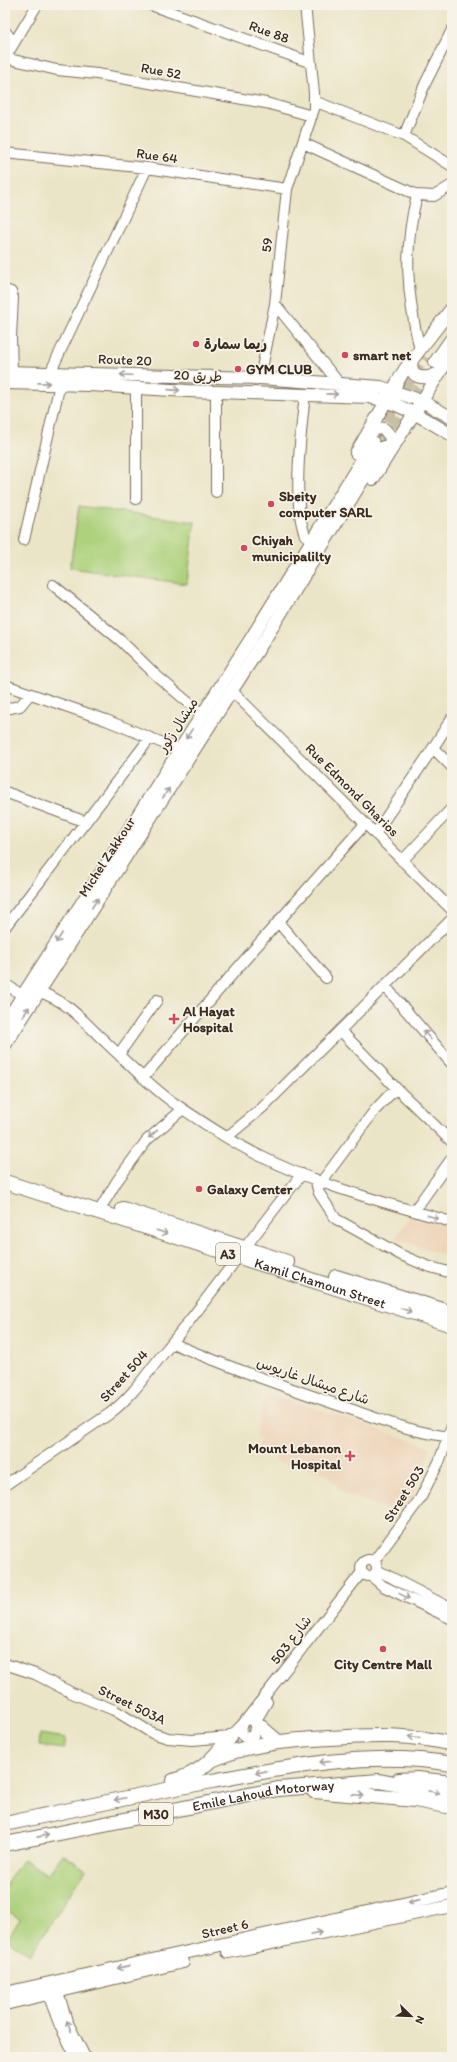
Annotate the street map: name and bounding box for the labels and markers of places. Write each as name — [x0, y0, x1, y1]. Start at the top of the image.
place label: ريما سمارة — [204, 336, 267, 353]
marker: ريما سمارة — [191, 339, 201, 349]
place label: smart net — [353, 347, 412, 364]
marker: smart net — [340, 350, 350, 360]
place label: GYM CLUB — [246, 361, 312, 378]
marker: GYM CLUB — [233, 364, 243, 374]
place label: Sbeity computer SARL — [279, 488, 373, 521]
marker: Sbeity computer SARL — [266, 499, 276, 509]
place label: Chiyah municipalilty — [251, 532, 331, 565]
marker: Chiyah municipalilty — [239, 543, 249, 553]
place label: Al Hayat Hospital — [182, 1003, 236, 1036]
marker: Al Hayat Hospital — [168, 1013, 180, 1025]
place label: Galaxy Center — [207, 1181, 293, 1198]
marker: Galaxy Center — [194, 1184, 204, 1194]
place label: Mount Lebanon Hospital — [248, 1440, 342, 1473]
marker: Mount Lebanon Hospital — [344, 1450, 356, 1462]
marker: City Centre Mall — [378, 1644, 388, 1654]
place label: City Centre Mall — [334, 1656, 433, 1673]

